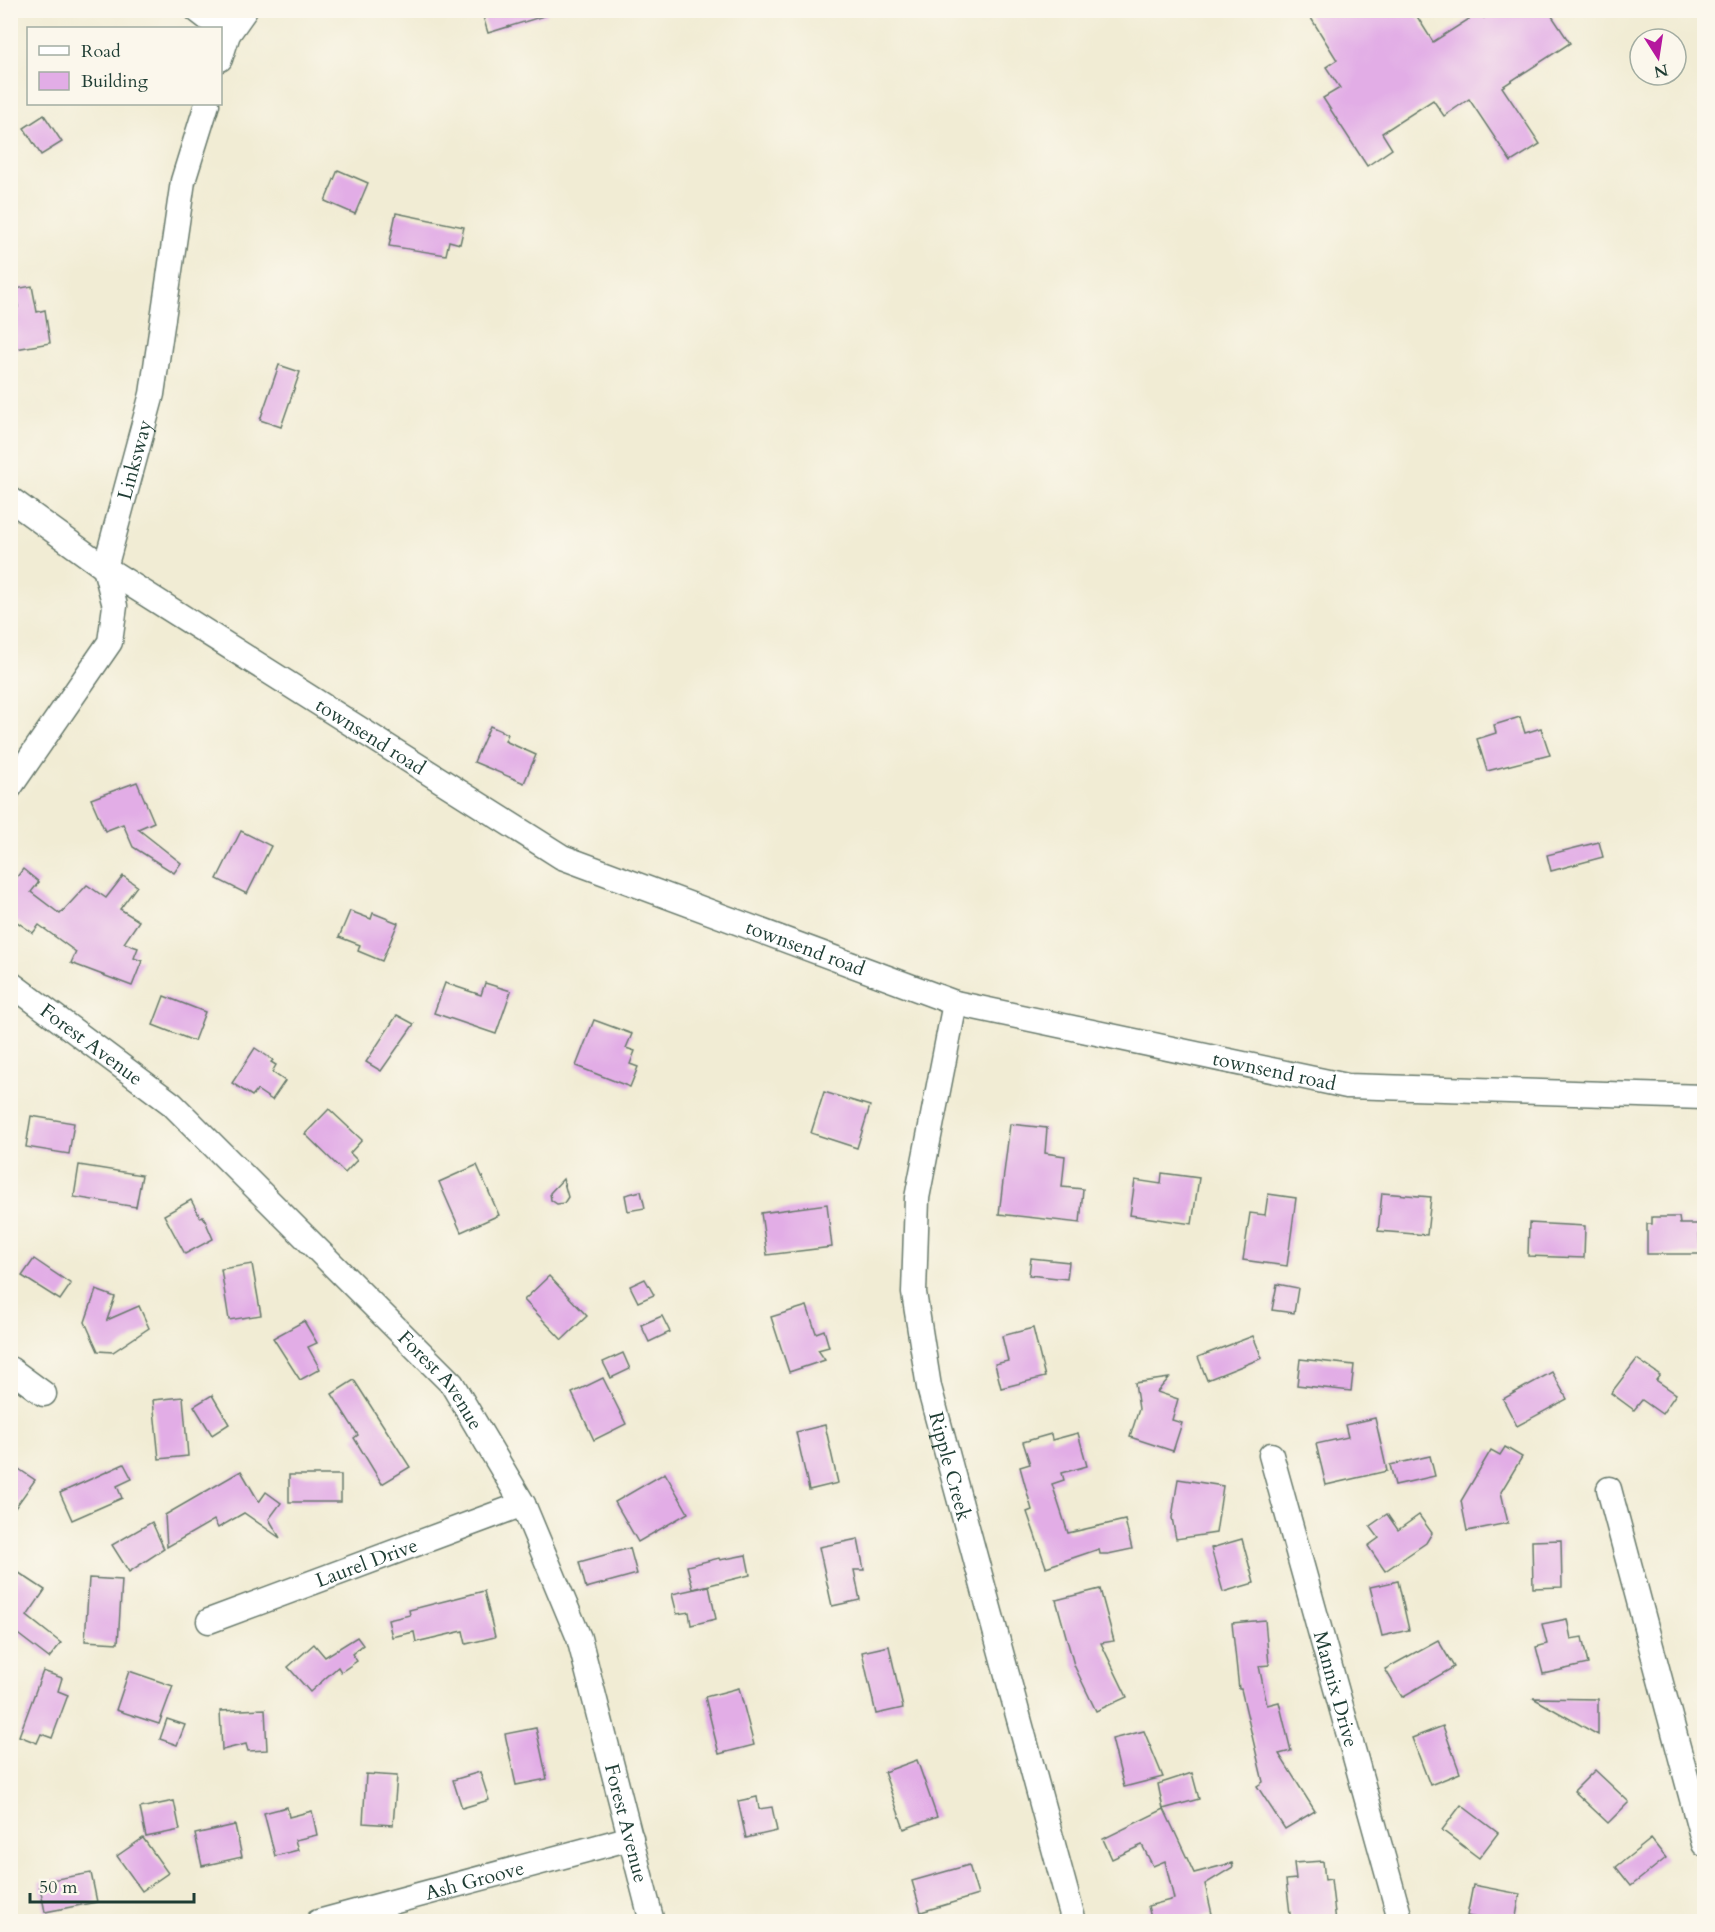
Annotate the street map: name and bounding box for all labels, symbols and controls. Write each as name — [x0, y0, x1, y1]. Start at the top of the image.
legend — [27, 27, 222, 105]
north arrow — [1628, 27, 1688, 87]
text: Road — [81, 39, 121, 64]
text: N — [1652, 58, 1670, 83]
text: Building — [81, 69, 149, 94]
street label: Linksway — [111, 416, 158, 503]
street label: townsend road — [311, 691, 431, 781]
street label: townsend road — [742, 913, 869, 982]
street label: Forest Avenue — [35, 997, 149, 1091]
street label: townsend road — [1211, 1044, 1339, 1097]
street label: Forest Avenue — [392, 1324, 489, 1435]
street label: Ripple Creek — [923, 1409, 978, 1524]
street label: Laurel Drive — [312, 1531, 421, 1594]
street label: Mannix Drive — [1307, 1628, 1365, 1750]
street label: Forest Avenue — [598, 1761, 655, 1886]
street label: Ash Groove — [422, 1854, 527, 1906]
scale bar — [30, 1866, 194, 1904]
text: 50 m — [39, 1875, 78, 1900]

